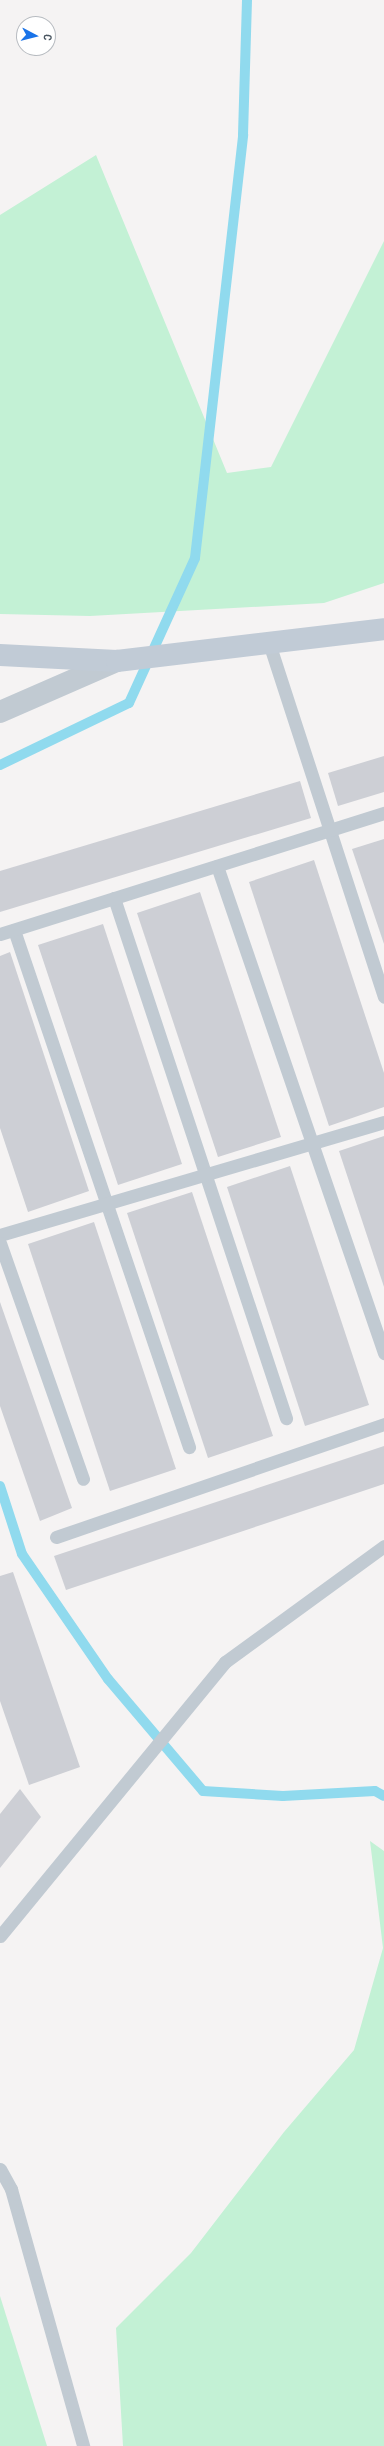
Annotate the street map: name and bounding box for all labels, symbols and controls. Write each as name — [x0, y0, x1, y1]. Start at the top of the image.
north arrow — [16, 16, 56, 56]
text: С — [41, 33, 54, 41]

